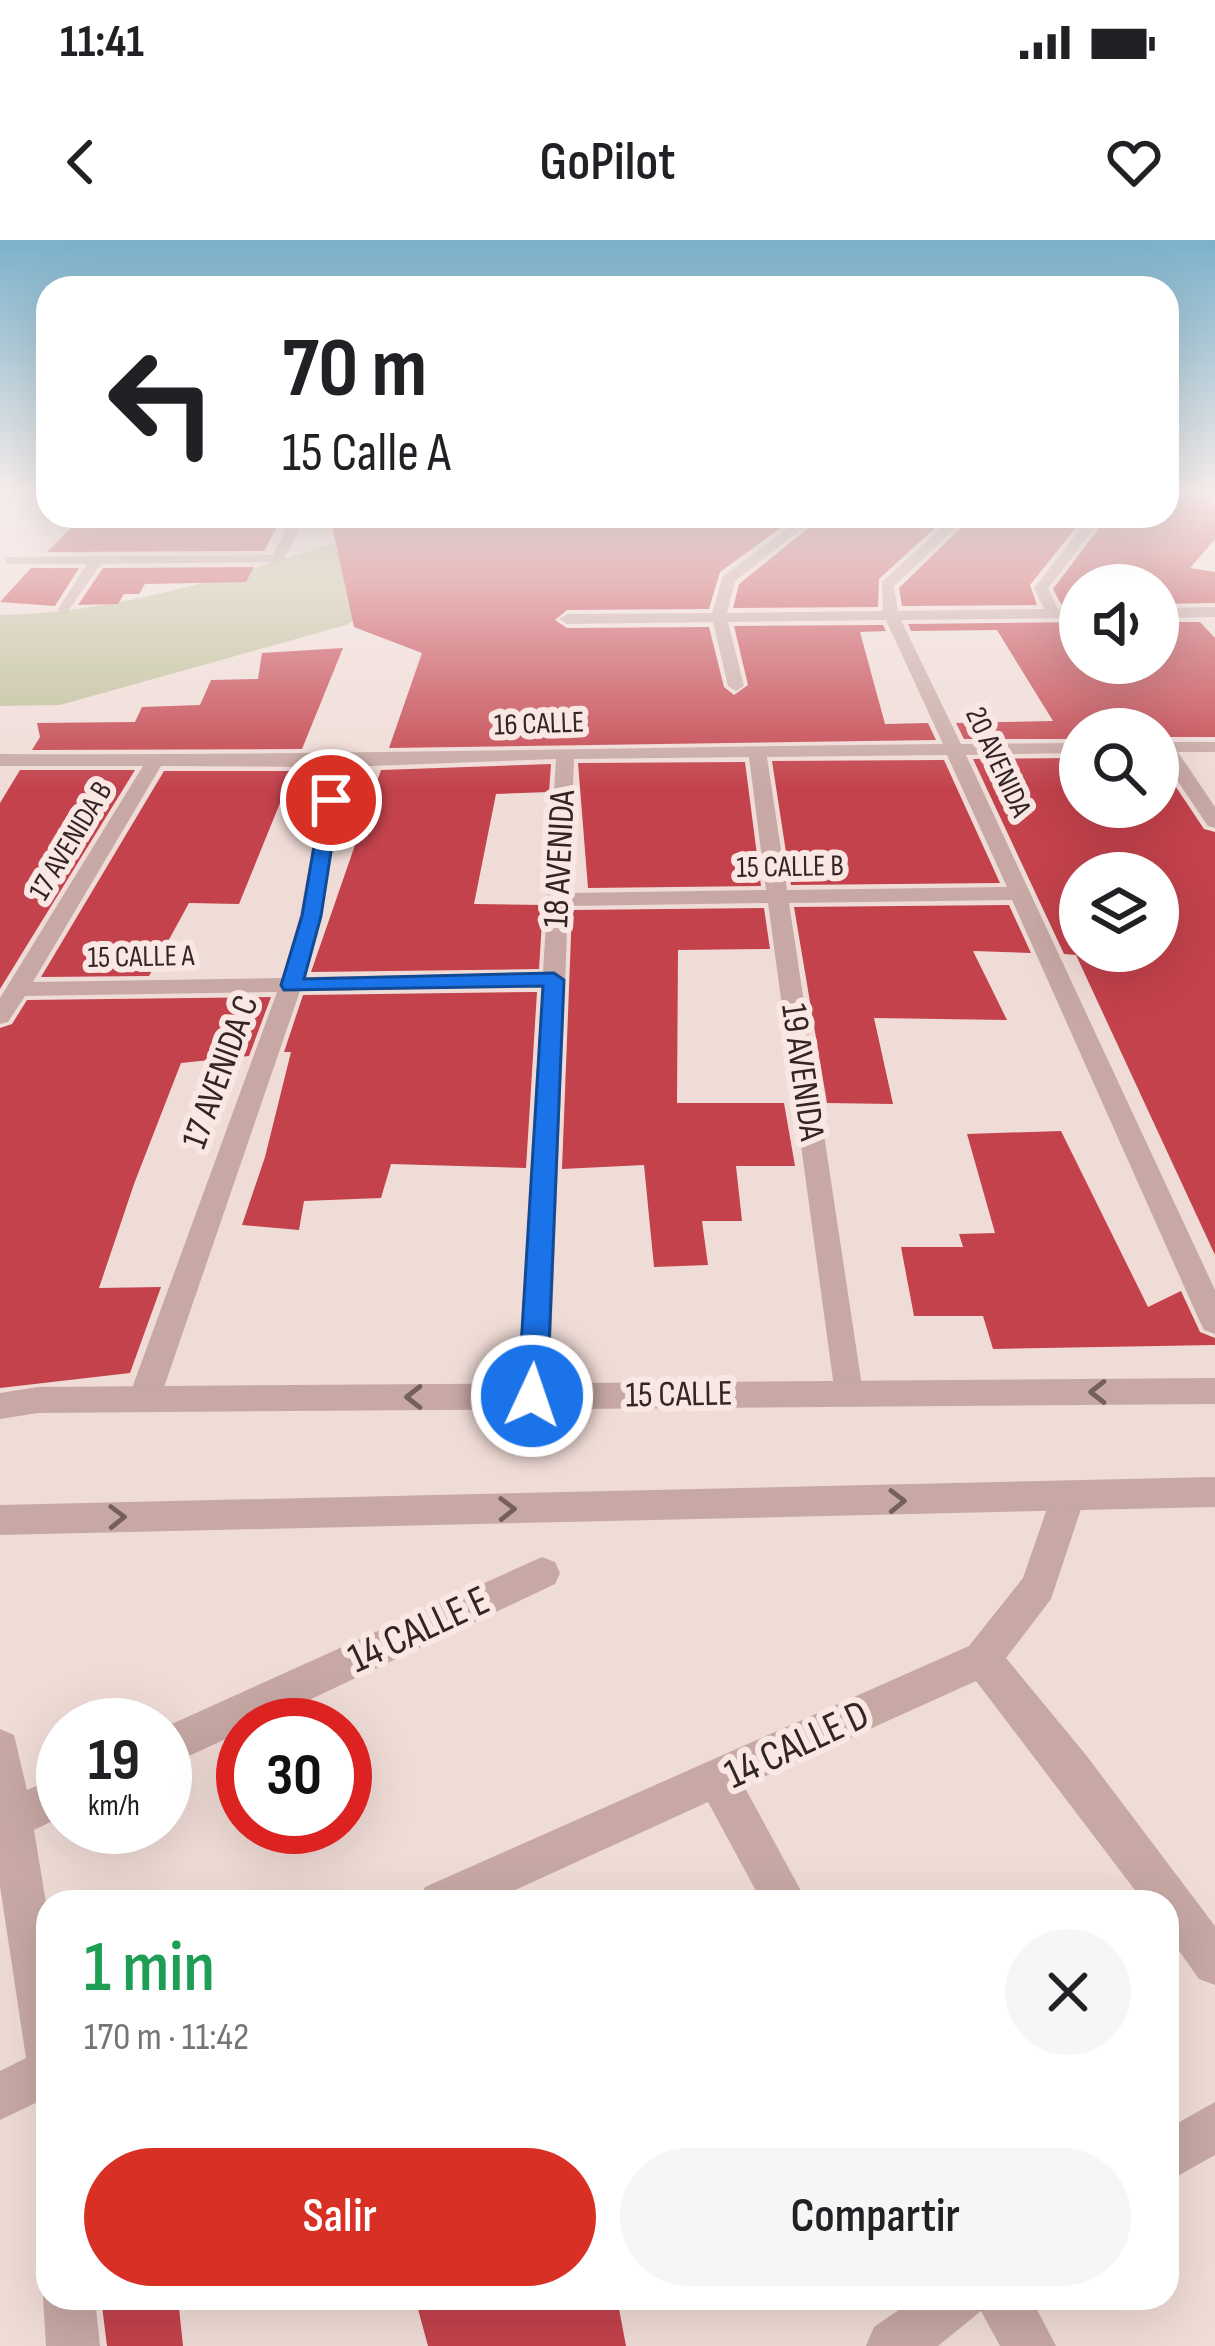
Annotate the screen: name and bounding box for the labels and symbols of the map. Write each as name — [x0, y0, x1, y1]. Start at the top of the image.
street label: 20 AVENIDA — [957, 701, 1039, 823]
street label: 16 CALLE — [493, 704, 585, 744]
pin — [280, 749, 382, 851]
street label: 17 AVENIDA B — [22, 775, 120, 907]
street label: 18 AVENIDA — [535, 788, 585, 929]
street label: 15 CALLE B — [736, 848, 844, 886]
street label: 15 CALLE A — [87, 938, 195, 976]
street label: 17 AVENIDA C — [174, 990, 268, 1154]
street label: 19 AVENIDA — [771, 1001, 833, 1144]
position arrow — [469, 1333, 595, 1459]
street label: 15 CALLE — [625, 1373, 733, 1417]
one-way arrow — [1088, 1379, 1106, 1405]
one-way arrow — [404, 1384, 422, 1410]
one-way arrow — [888, 1488, 907, 1514]
one-way arrow — [499, 1496, 517, 1522]
one-way arrow — [108, 1505, 127, 1531]
street label: 14 CALLE E — [340, 1575, 498, 1685]
street label: 14 CALLE D — [717, 1690, 877, 1800]
speed limit sign: 30 — [216, 1698, 372, 1854]

